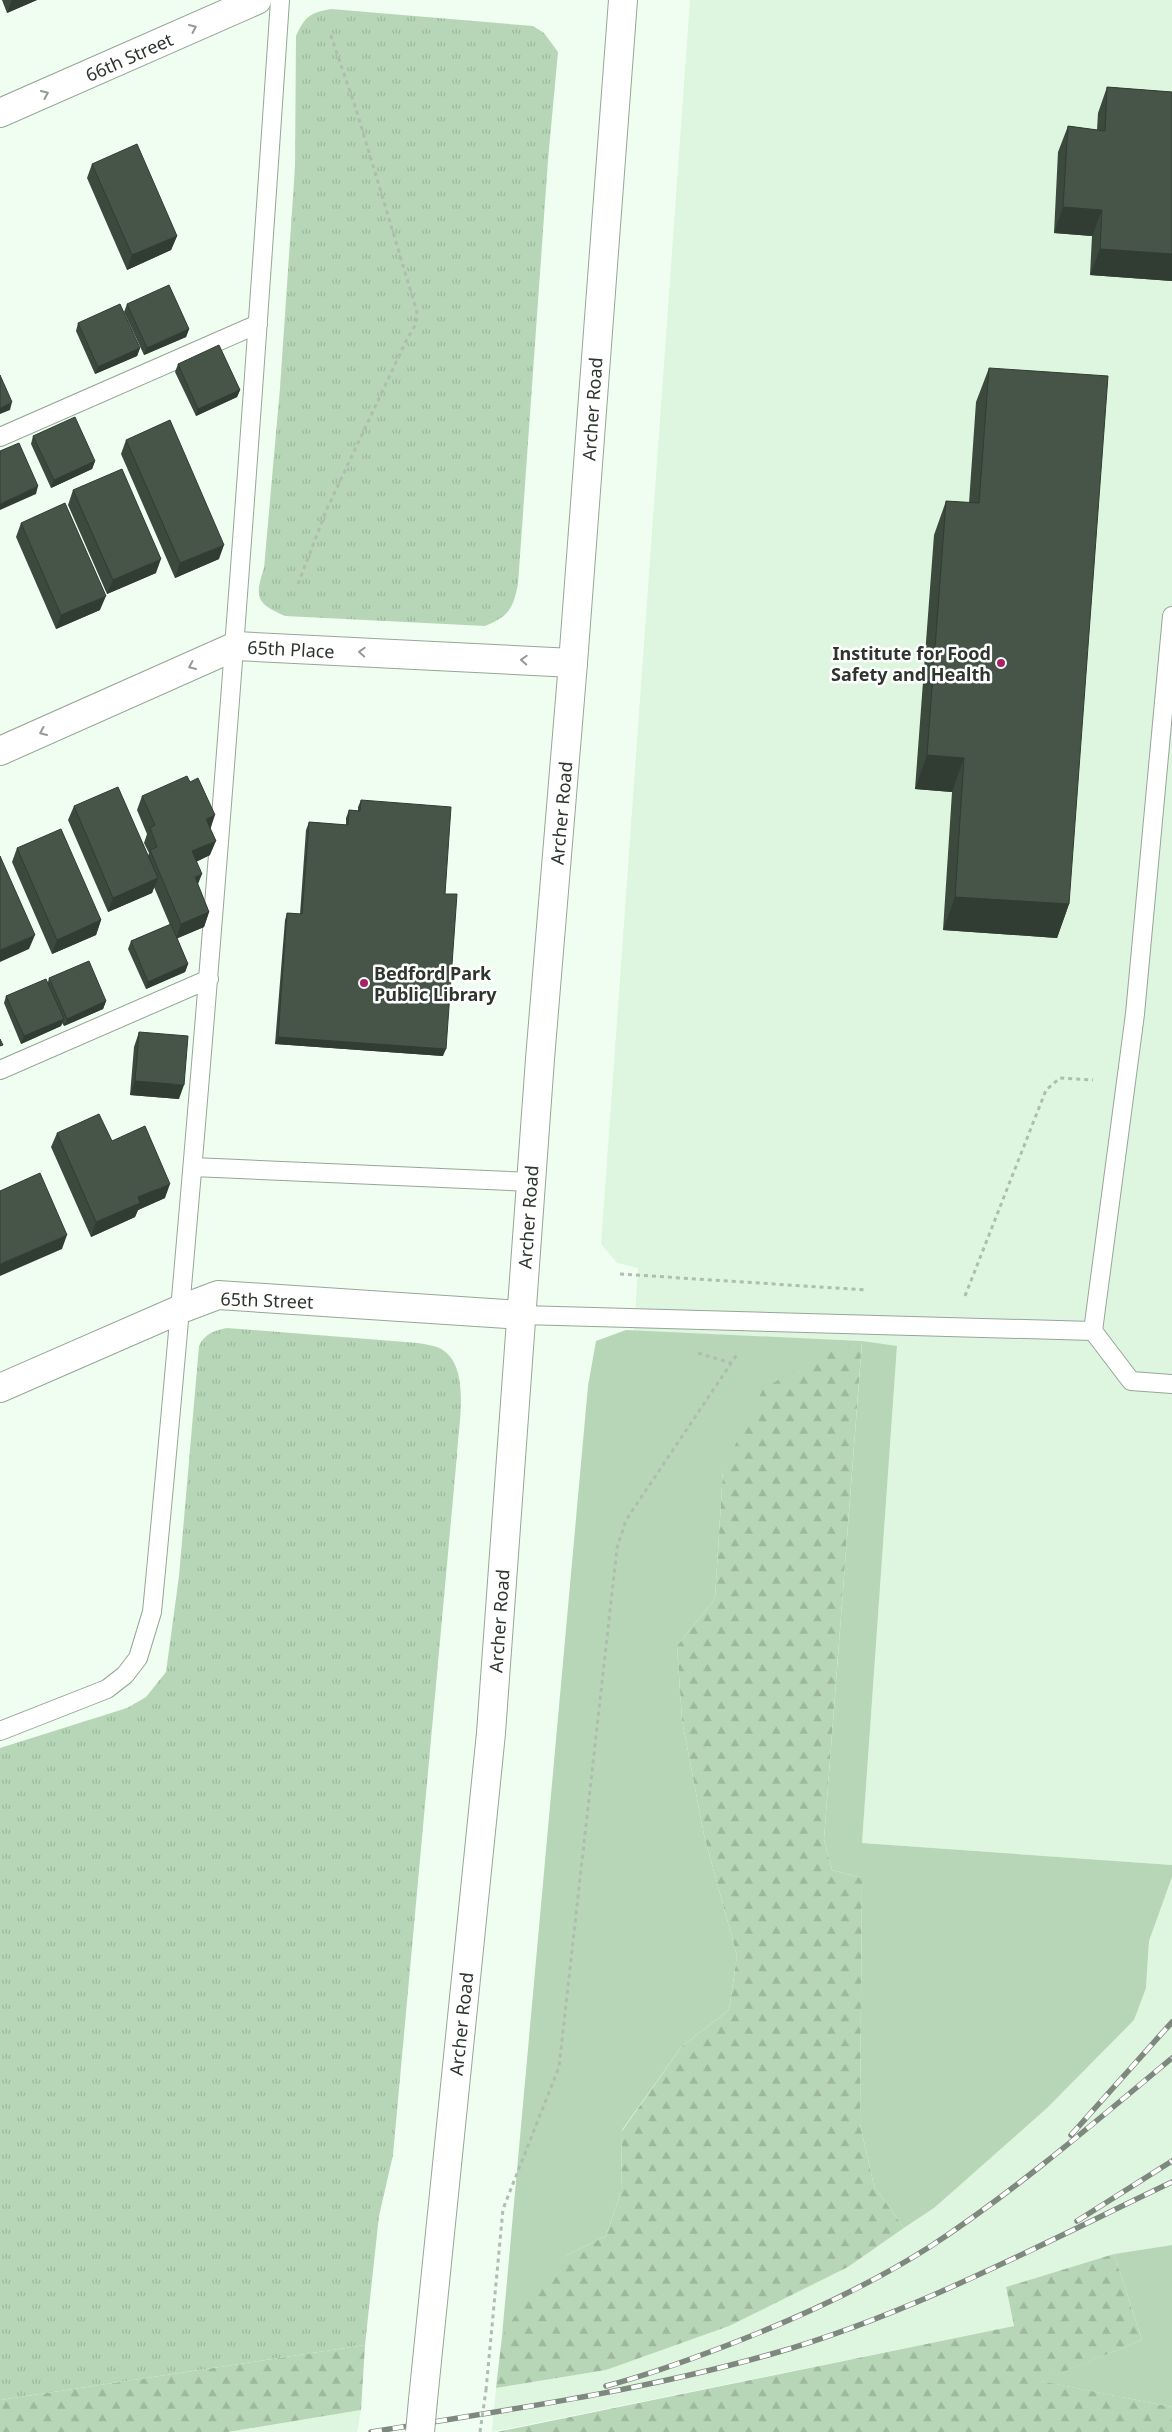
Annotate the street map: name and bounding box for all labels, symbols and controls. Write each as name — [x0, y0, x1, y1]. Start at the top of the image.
one-way arrow — [188, 24, 197, 35]
street label: 66th Street — [82, 27, 177, 87]
one-way arrow — [40, 89, 49, 100]
street label: Archer Road — [576, 356, 608, 462]
street label: 65th Place — [247, 635, 335, 663]
place label: Institute for Food Safety and Health — [831, 641, 991, 686]
one-way arrow — [358, 647, 366, 658]
one-way arrow — [520, 655, 528, 666]
marker: Institute for Food Safety and Health — [995, 657, 1007, 669]
one-way arrow — [188, 660, 197, 671]
one-way arrow — [39, 725, 48, 736]
street label: Archer Road — [545, 760, 577, 866]
place label: Bedford Park Public Library — [374, 961, 497, 1006]
marker: Bedford Park Public Library — [358, 977, 370, 989]
street label: Archer Road — [512, 1164, 544, 1270]
street label: 65th Street — [220, 1286, 314, 1314]
street label: Archer Road — [483, 1568, 515, 1674]
street label: Archer Road — [444, 1971, 478, 2077]

